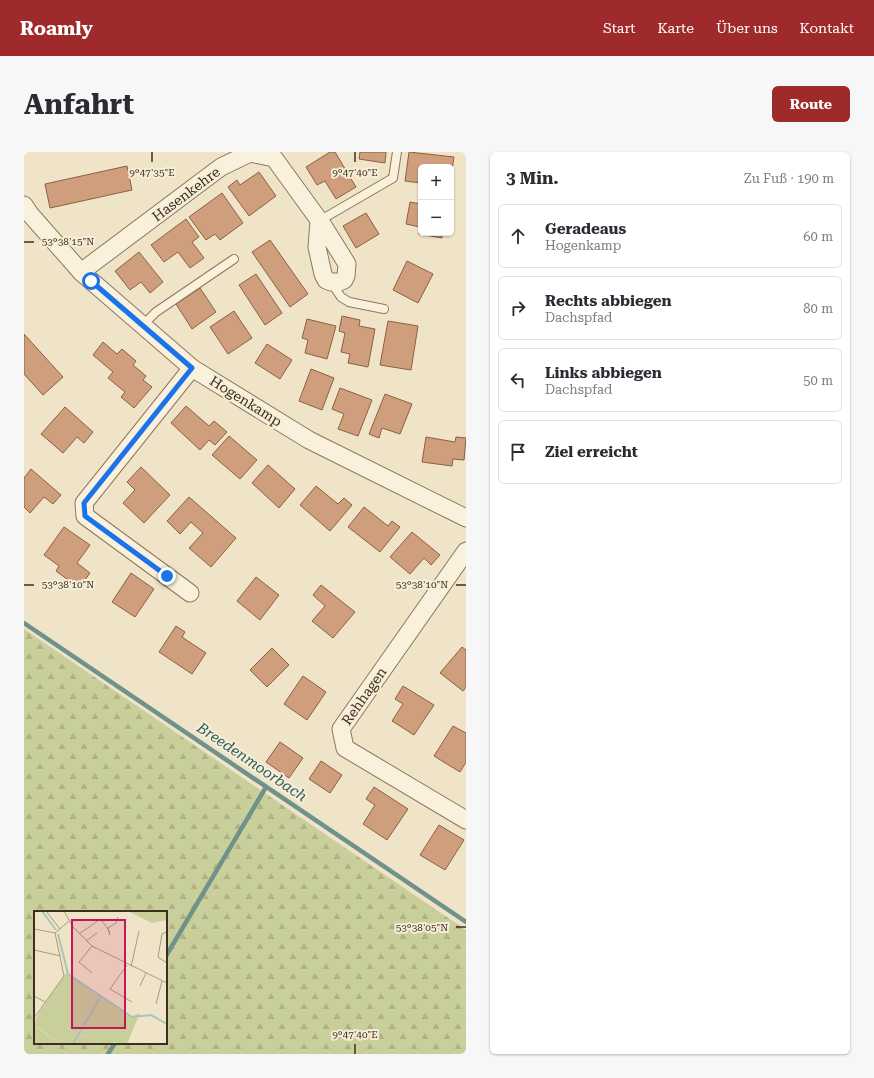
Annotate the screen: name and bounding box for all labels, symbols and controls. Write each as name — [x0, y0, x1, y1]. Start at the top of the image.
text: Roamly — [20, 17, 93, 40]
text: Start — [603, 20, 636, 36]
text: Karte — [658, 20, 694, 36]
text: Über uns — [716, 20, 778, 36]
text: Kontakt — [800, 20, 854, 36]
button: Route — [772, 86, 850, 122]
text: Anfahrt — [24, 88, 134, 121]
street label: Hasenkehre — [149, 163, 223, 225]
map controls — [418, 164, 454, 236]
button: + — [418, 164, 454, 200]
text: 9°47'35"E — [129, 167, 175, 178]
text: 9°47'40"E — [332, 167, 378, 178]
text: 3 Min. — [506, 168, 559, 188]
text: Zu Fuß · 190 m — [744, 171, 834, 186]
button: − — [418, 200, 454, 236]
text: Geradeaus — [545, 220, 626, 238]
icon: ahead — [507, 225, 529, 247]
text: 60 m — [803, 229, 833, 244]
text: 53°38'15"N — [42, 236, 94, 247]
text: Hogenkamp — [545, 238, 621, 253]
route start — [82, 272, 100, 290]
text: Rechts abbiegen — [545, 292, 672, 310]
icon: right — [507, 297, 529, 319]
text: 80 m — [803, 301, 833, 316]
text: Dachspfad — [545, 310, 612, 325]
text: Links abbiegen — [545, 364, 662, 382]
icon: left — [507, 369, 529, 391]
street label: Hogenkamp — [207, 372, 285, 430]
text: 50 m — [803, 373, 833, 388]
text: Dachspfad — [545, 382, 612, 397]
icon: arrive — [507, 441, 529, 463]
text: Ziel erreicht — [545, 443, 638, 461]
route end — [158, 567, 176, 585]
text: 53°38'10"N — [42, 579, 94, 590]
text: 53°38'10"N — [396, 579, 448, 590]
street label: Rehhagen — [338, 664, 390, 728]
water label: Breedenmoorbach — [193, 718, 310, 805]
inset map — [34, 911, 167, 1044]
text: 53°38'05"N — [396, 922, 448, 933]
text: 9°47'40"E — [332, 1029, 378, 1040]

